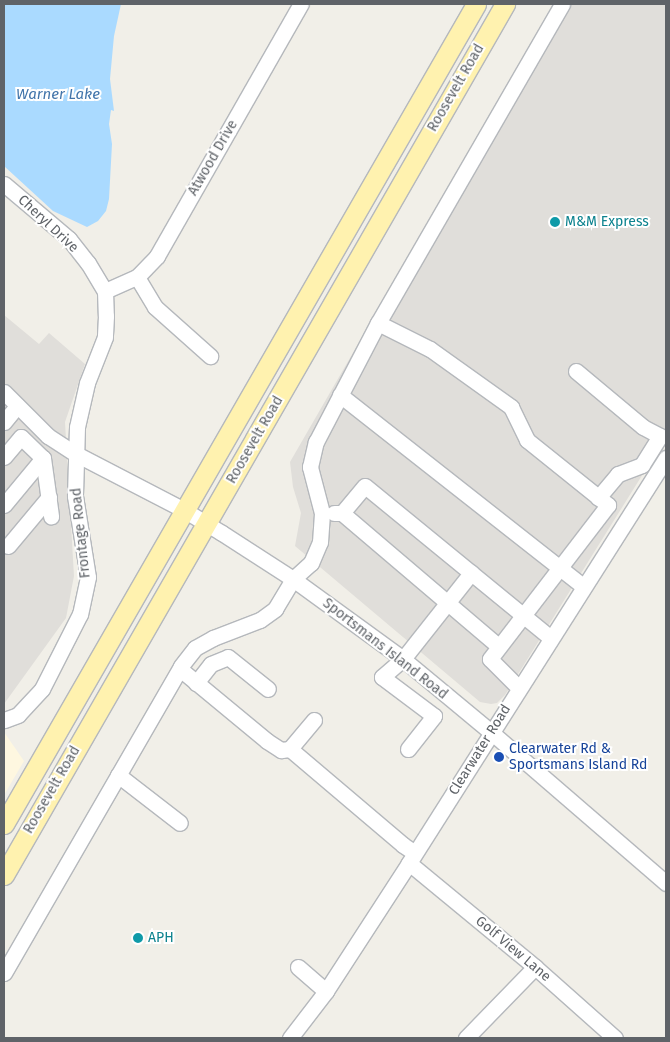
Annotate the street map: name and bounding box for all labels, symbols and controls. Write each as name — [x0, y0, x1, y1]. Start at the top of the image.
street label: Roosevelt Road — [424, 41, 488, 135]
water label: Warner Lake — [16, 86, 100, 104]
street label: Atwood Drive — [185, 117, 241, 199]
street label: Cheryl Drive — [14, 192, 82, 256]
place label: M&M Express — [565, 214, 649, 230]
marker: M&M Express — [549, 216, 561, 228]
street label: Roosevelt Road — [223, 393, 287, 487]
street label: Frontage Road — [68, 487, 94, 579]
street label: Sportsmans Island Road — [319, 595, 451, 703]
street label: Clearwater Road — [445, 702, 515, 798]
place label: Clearwater Rd & Sportsmans Island Rd — [509, 741, 647, 774]
street label: Roosevelt Road — [20, 743, 84, 837]
marker: Clearwater Rd & Sportsmans Island Rd — [493, 751, 505, 763]
street label: Golf View Lane — [472, 913, 554, 985]
place label: APH — [148, 930, 174, 946]
marker: APH — [132, 932, 144, 944]

